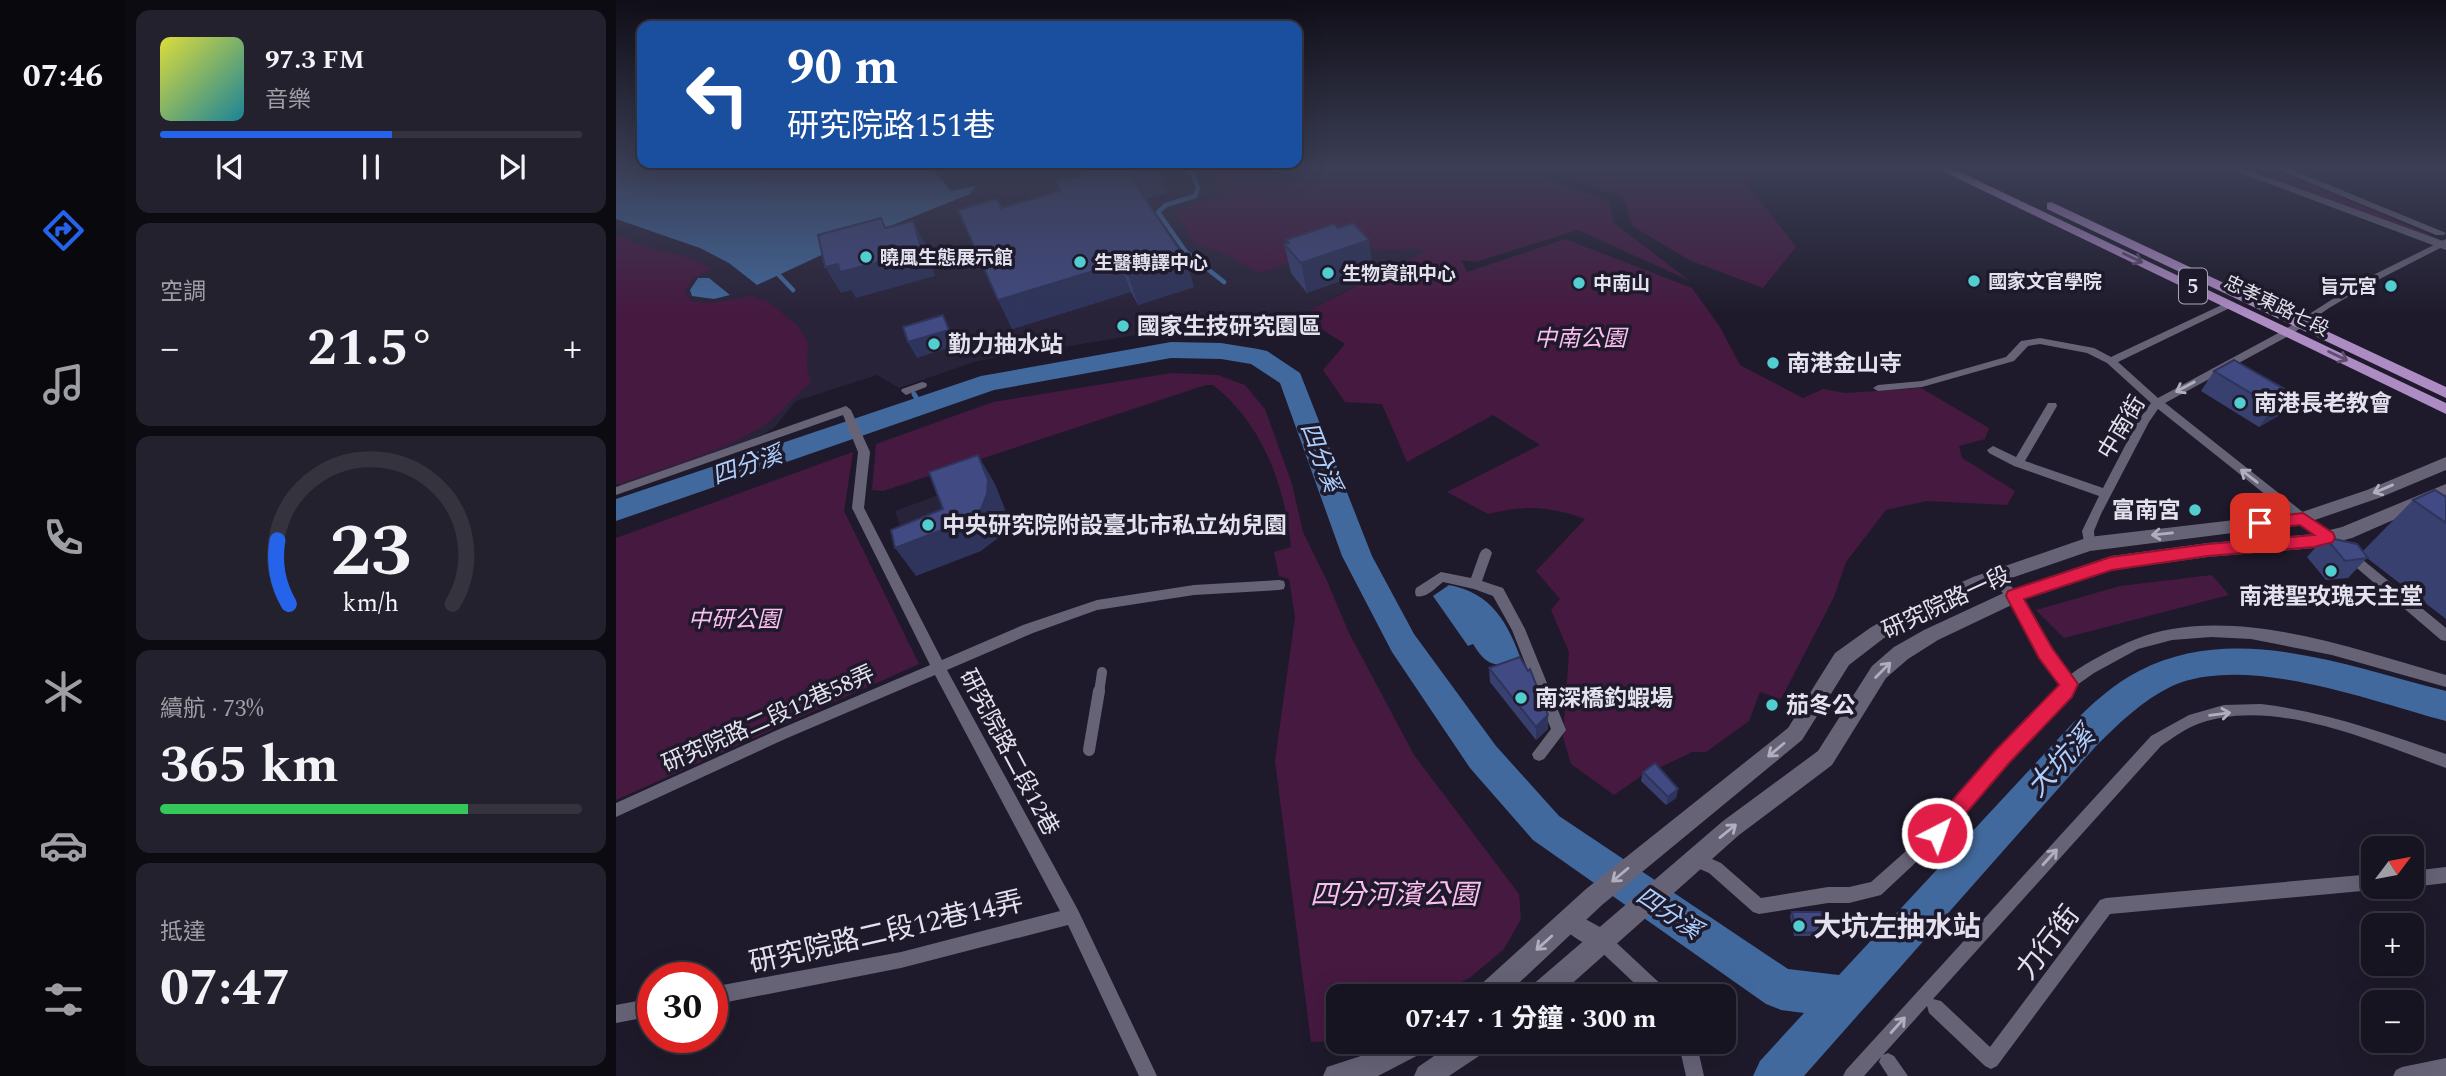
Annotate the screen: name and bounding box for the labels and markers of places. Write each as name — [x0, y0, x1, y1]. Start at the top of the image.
place label: 曉風生態展示館 — [880, 244, 1013, 273]
marker: 曉風生態展示館 — [858, 249, 874, 265]
place label: 生醫轉譯中心 — [1094, 249, 1208, 278]
marker: 生醫轉譯中心 — [1072, 254, 1088, 270]
place label: 生物資訊中心 — [1342, 260, 1456, 289]
marker: 生物資訊中心 — [1320, 265, 1336, 281]
place label: 國家文官學院 — [1988, 268, 2102, 297]
place label: 中南山 — [1593, 270, 1650, 299]
marker: 國家文官學院 — [1966, 273, 1982, 289]
place label: 旨元宮 — [2320, 273, 2377, 302]
marker: 中南山 — [1571, 275, 1587, 291]
marker: 旨元宮 — [2383, 278, 2399, 294]
place label: 國家生技研究園區 — [1137, 310, 1321, 345]
marker: 國家生技研究園區 — [1115, 318, 1131, 334]
place label: 勤力抽水站 — [948, 328, 1063, 363]
marker: 勤力抽水站 — [926, 336, 942, 352]
place label: 南港金山寺 — [1787, 347, 1902, 382]
marker: 南港金山寺 — [1765, 355, 1781, 371]
place label: 南港長老教會 — [2254, 387, 2392, 422]
marker: 南港長老教會 — [2232, 395, 2248, 411]
pin — [2230, 493, 2290, 553]
place label: 富南宮 — [2112, 494, 2181, 529]
marker: 富南宮 — [2187, 502, 2203, 518]
place label: 中央研究院附設臺北市私立幼兒園 — [942, 509, 1287, 544]
marker: 中央研究院附設臺北市私立幼兒園 — [920, 517, 936, 533]
marker: 南港聖玫瑰天主堂 — [2323, 563, 2339, 579]
place label: 南港聖玫瑰天主堂 — [2239, 580, 2423, 615]
place label: 南深橋釣蝦場 — [1535, 682, 1673, 717]
place label: 茄冬公 — [1786, 689, 1855, 724]
marker: 南深橋釣蝦場 — [1513, 690, 1529, 706]
marker: 茄冬公 — [1764, 697, 1780, 713]
place label: 大坑左抽水站 — [1813, 906, 1981, 949]
marker: 大坑左抽水站 — [1791, 918, 1807, 934]

